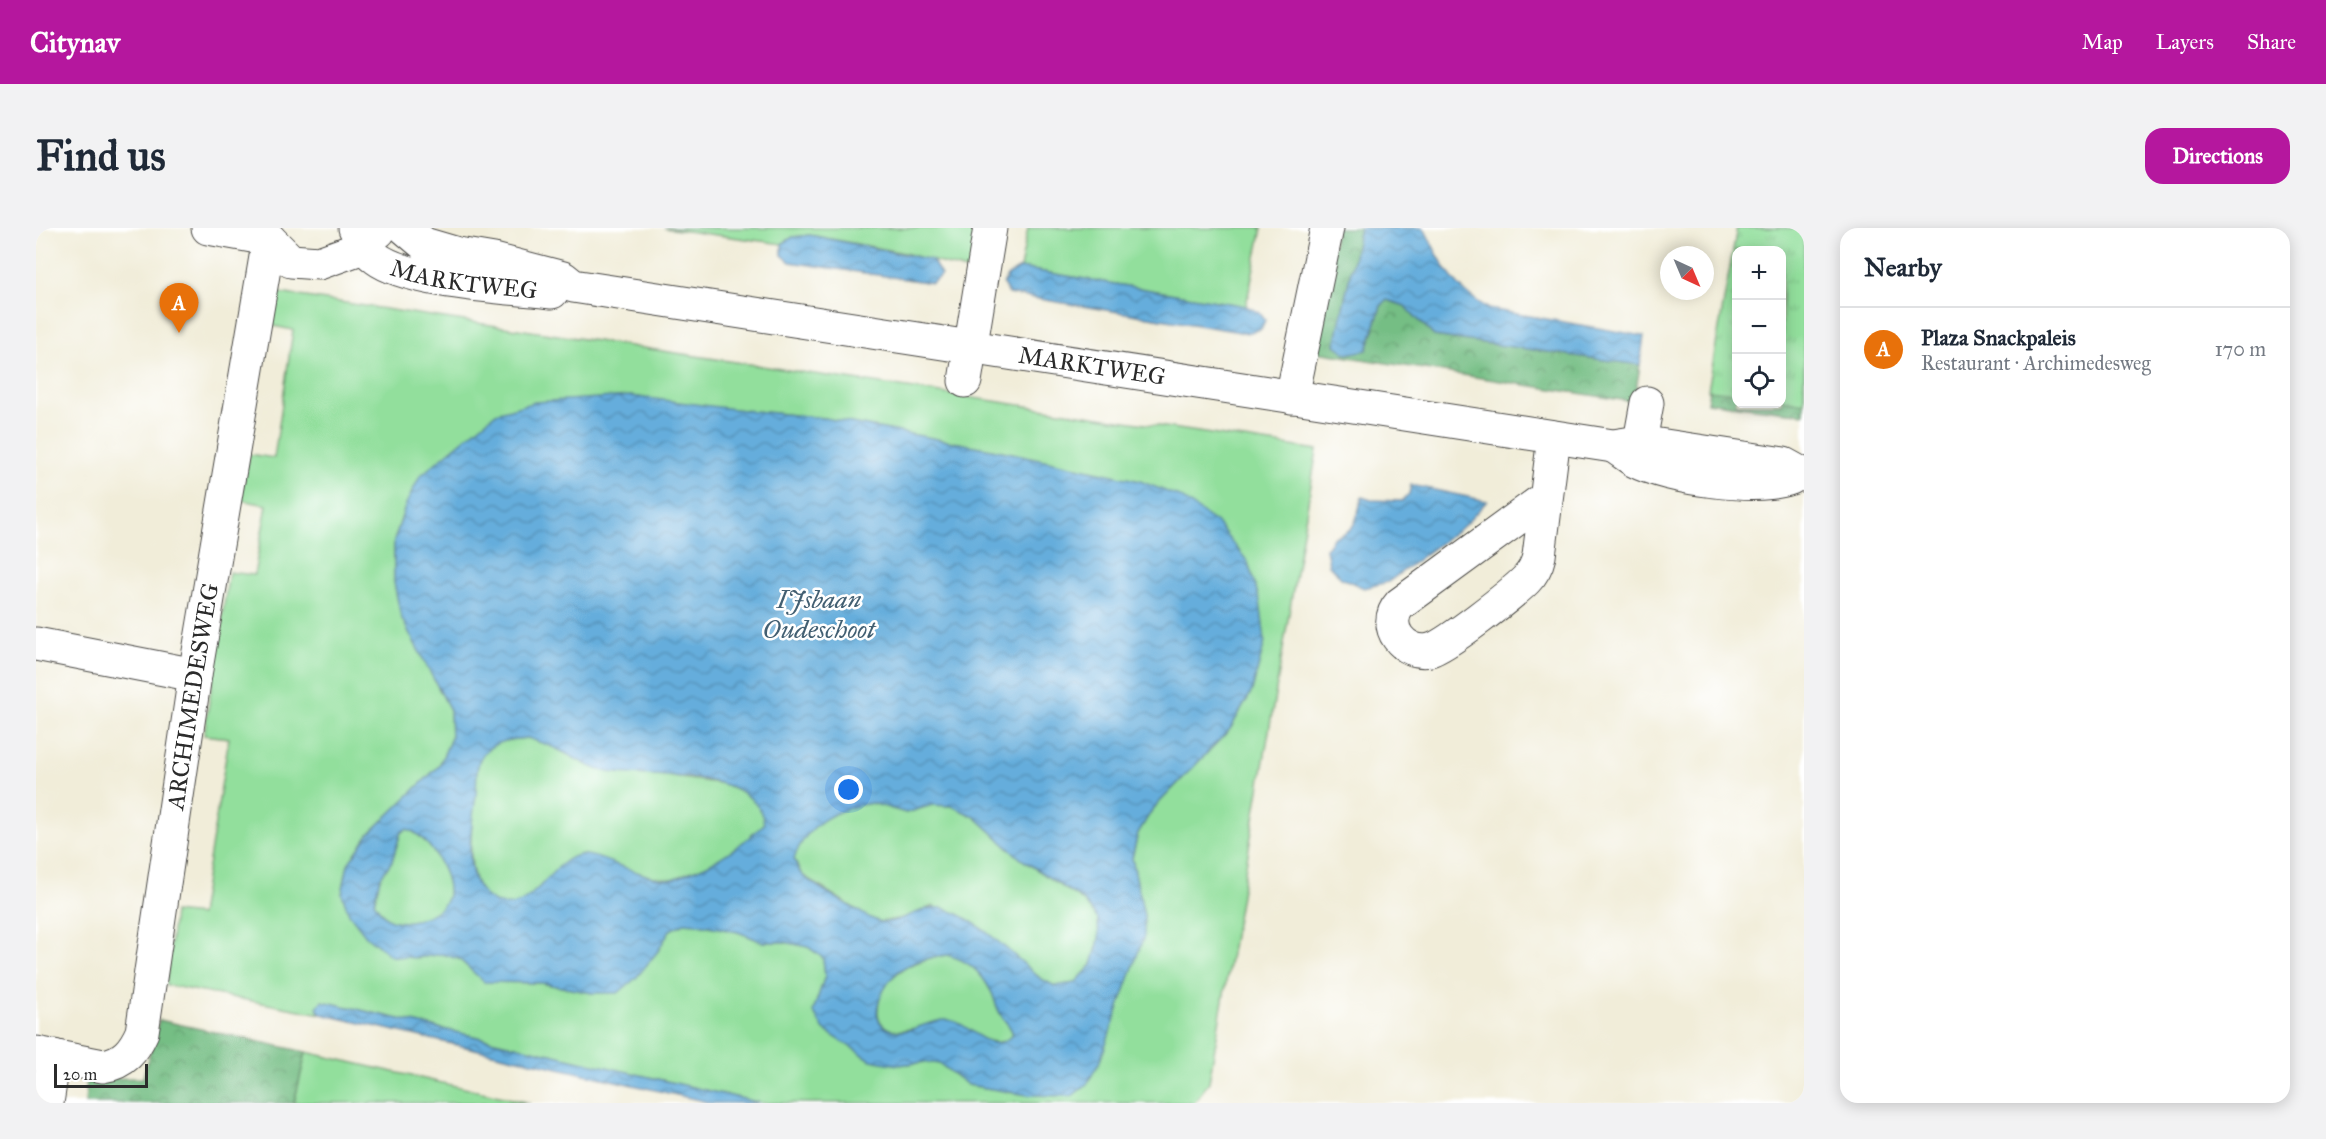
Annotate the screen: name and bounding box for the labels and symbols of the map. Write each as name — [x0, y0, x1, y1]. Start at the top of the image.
north arrow — [1660, 246, 1714, 300]
street label: MARKTWEG — [387, 253, 539, 305]
pin: A — [160, 284, 198, 333]
street label: MARKTWEG — [1016, 340, 1168, 392]
street label: ARCHIMEDESWEG — [160, 581, 225, 813]
water label: IJsbaan Oudeschoot — [763, 583, 877, 645]
your location — [834, 775, 863, 804]
scale bar — [54, 1061, 148, 1088]

